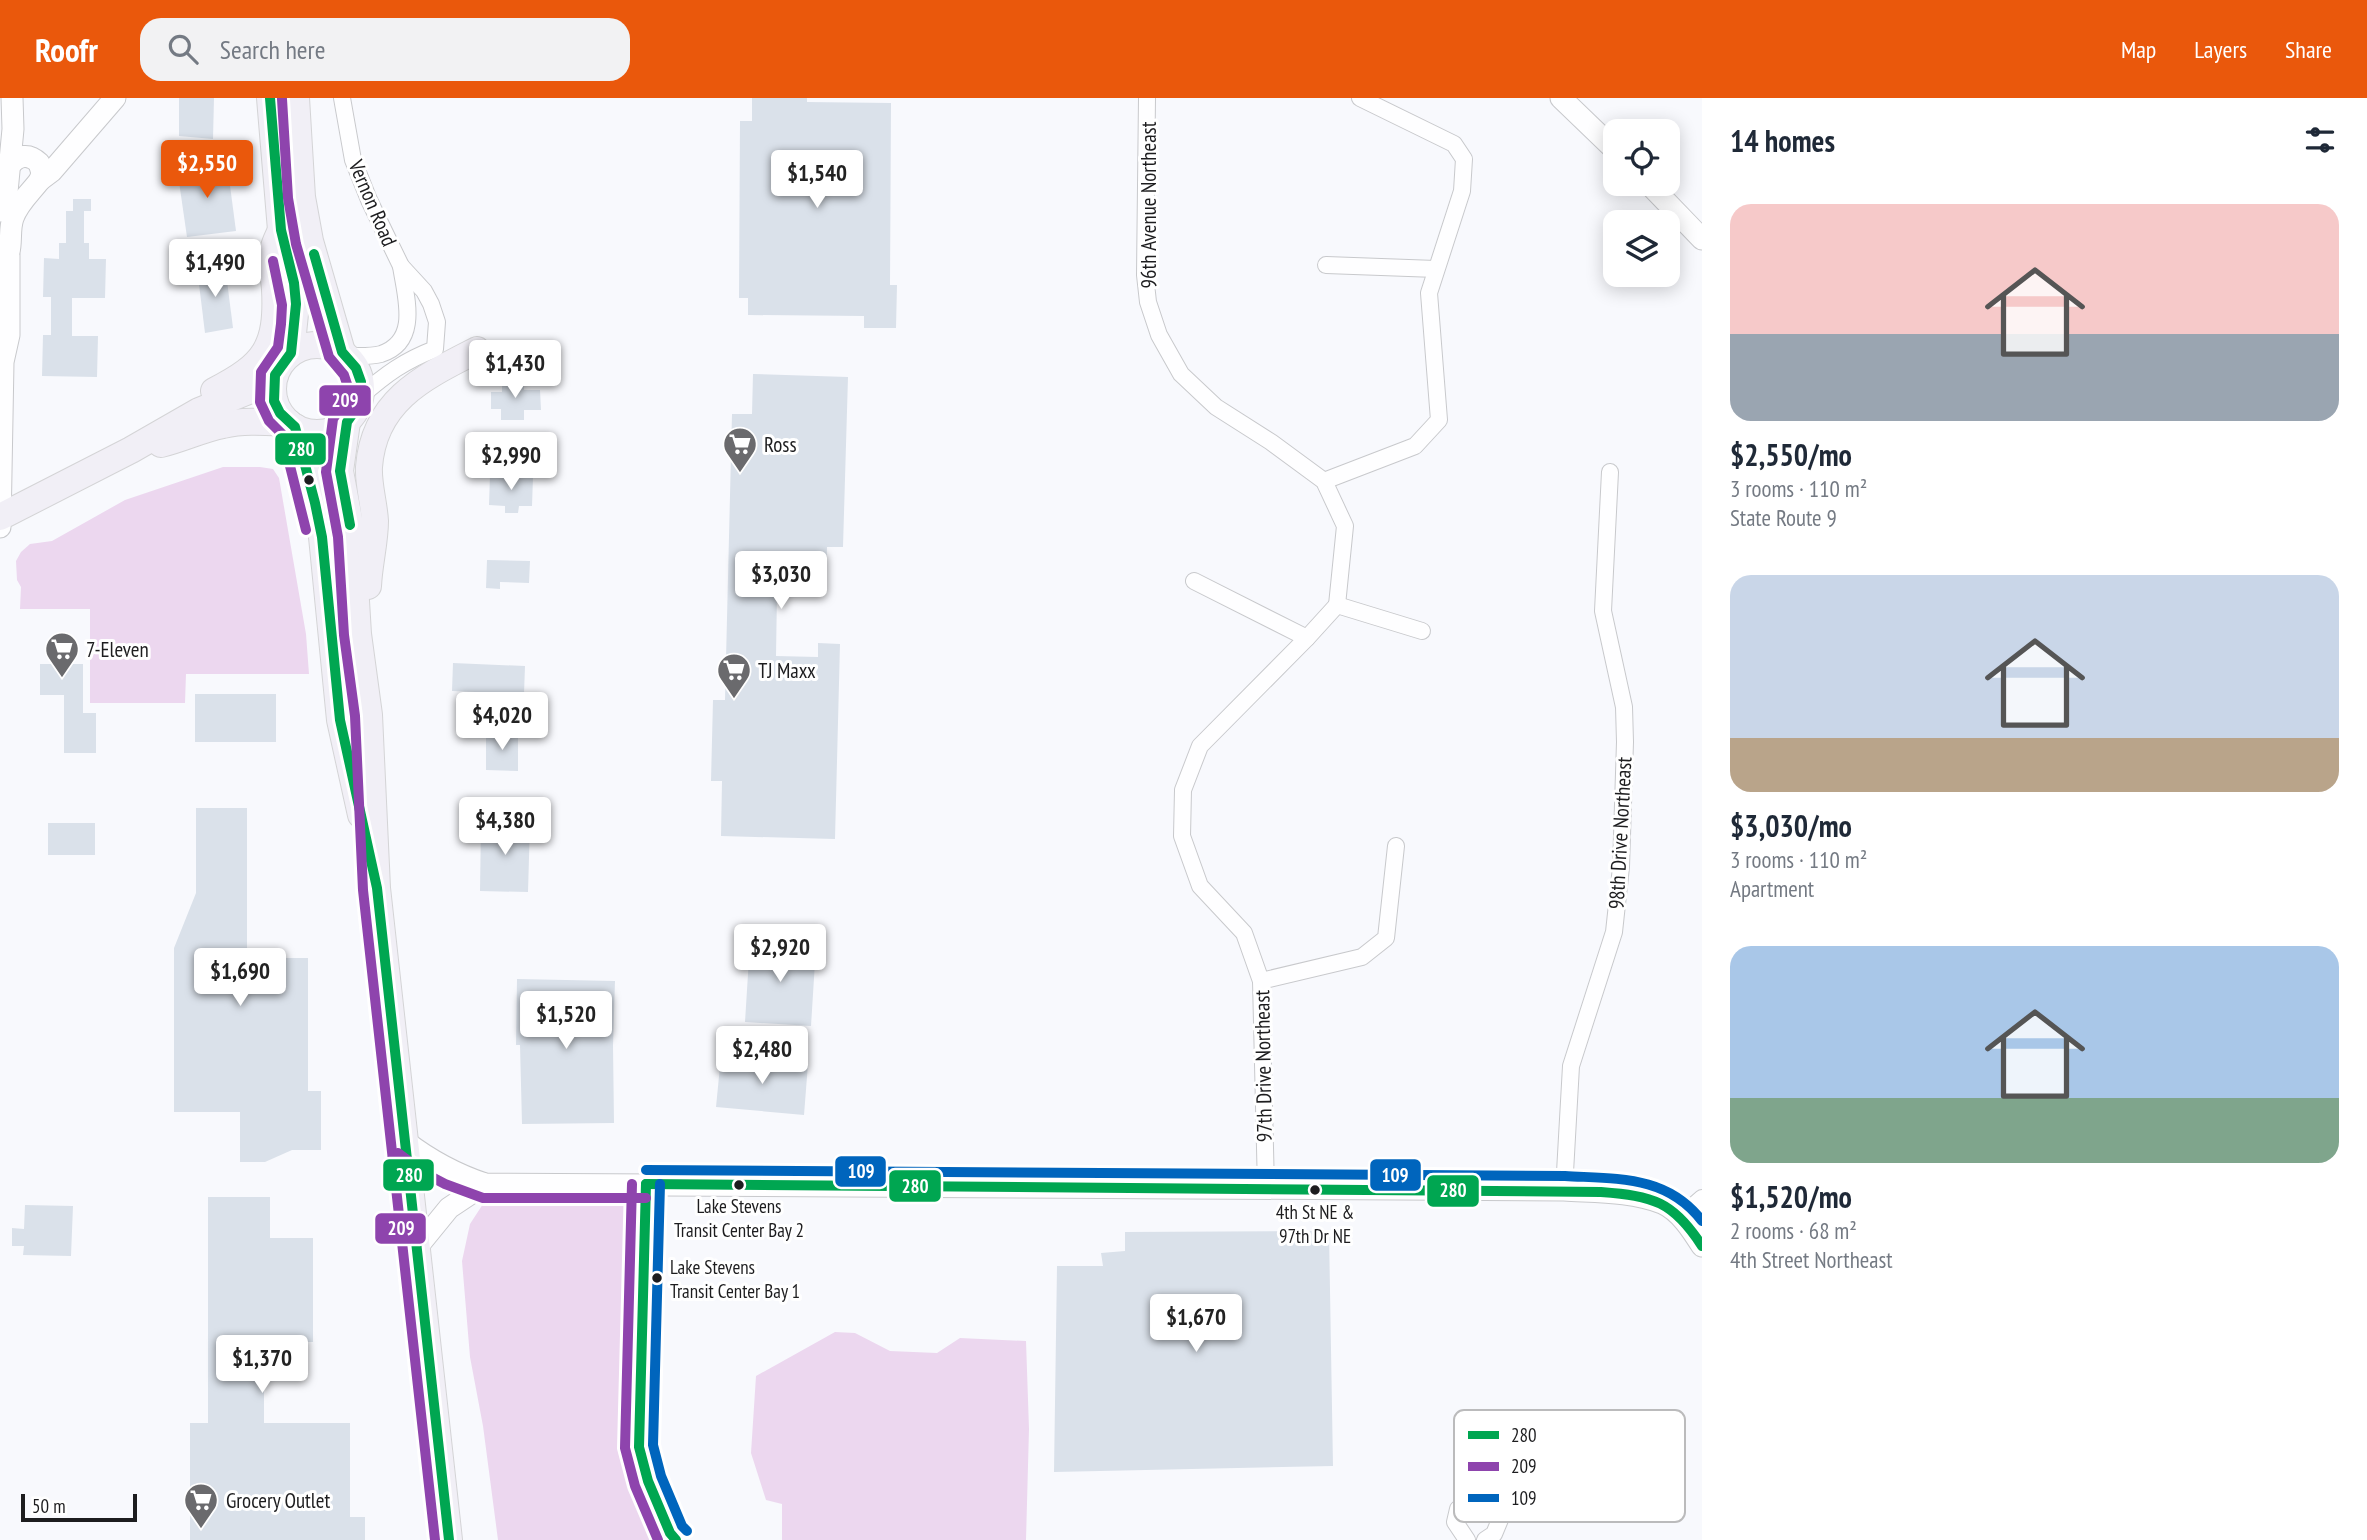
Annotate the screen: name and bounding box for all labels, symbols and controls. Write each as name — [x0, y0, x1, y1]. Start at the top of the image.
search box — [140, 18, 630, 81]
text: Roofr — [35, 28, 98, 71]
icon: search — [164, 30, 202, 68]
text: Search here — [220, 33, 325, 66]
text: Map — [2121, 34, 2156, 65]
text: Layers — [2194, 34, 2247, 65]
text: Share — [2285, 34, 2332, 65]
map controls — [1603, 119, 1680, 287]
button: locate — [1603, 119, 1680, 196]
street label: 96th Avenue Northeast — [1135, 121, 1162, 288]
text: 14 homes — [1730, 121, 1835, 160]
icon: filters — [2301, 121, 2339, 159]
pin: $2,550 — [150, 140, 264, 200]
text: $2,550 — [177, 148, 237, 177]
pin: $1,540 — [760, 150, 874, 210]
street label: Vernon Road — [342, 155, 403, 250]
text: $1,540 — [787, 158, 847, 187]
button: layers — [1603, 210, 1680, 287]
pin: $1,490 — [158, 240, 272, 299]
text: $1,490 — [185, 247, 245, 276]
icon: home — [1972, 249, 2098, 375]
pin: $1,430 — [458, 341, 572, 400]
text: $1,430 — [485, 348, 545, 377]
line badge: 209 — [318, 384, 372, 417]
text: 209 — [331, 388, 359, 412]
supermarket icon: Ross — [721, 425, 759, 474]
place label: Ross — [764, 431, 797, 458]
line badge: 280 — [274, 432, 327, 466]
pin: $2,990 — [454, 432, 568, 492]
text: $2,550/mo — [1730, 435, 1852, 474]
text: 280 — [287, 437, 315, 461]
text: $2,990 — [481, 440, 541, 469]
unlabelled marker — [302, 473, 316, 487]
text: 3 rooms · 110 m² — [1730, 474, 1867, 503]
text: State Route 9 — [1730, 503, 1837, 532]
pin: $3,030 — [724, 552, 838, 611]
text: $3,030 — [751, 559, 811, 588]
icon: home — [1972, 620, 2098, 746]
supermarket icon: 7-Eleven — [43, 630, 81, 679]
place label: 7-Eleven — [86, 636, 149, 663]
supermarket icon: TJ Maxx — [715, 651, 753, 700]
place label: TJ Maxx — [758, 657, 816, 684]
pin: $4,020 — [445, 692, 559, 752]
text: $4,020 — [472, 700, 532, 729]
street label: 98th Drive Northeast — [1603, 756, 1637, 910]
pin: $4,380 — [448, 798, 562, 857]
text: $4,380 — [475, 805, 535, 834]
text: $3,030/mo — [1730, 806, 1852, 845]
text: 3 rooms · 110 m² — [1730, 845, 1867, 874]
text: Apartment — [1730, 874, 1814, 903]
pin: $2,920 — [723, 924, 837, 984]
text: $2,920 — [750, 932, 810, 961]
pin: $1,690 — [183, 948, 297, 1008]
text: $1,690 — [210, 956, 270, 985]
street label: 97th Drive Northeast — [1248, 989, 1278, 1142]
icon: home — [1972, 991, 2098, 1117]
pin: $1,520 — [509, 992, 623, 1051]
text: $1,520 — [536, 999, 596, 1028]
pin: $2,480 — [705, 1026, 819, 1086]
text: $2,480 — [732, 1034, 792, 1063]
line badge: 109 — [834, 1155, 887, 1188]
line badge: 280 — [382, 1158, 435, 1192]
line badge: 109 — [1369, 1158, 1422, 1192]
text: 109 — [847, 1159, 875, 1183]
text: 280 — [395, 1163, 423, 1187]
text: 109 — [1381, 1163, 1409, 1187]
line badge: 280 — [888, 1169, 942, 1203]
text: 280 — [901, 1174, 929, 1198]
line badge: 280 — [1426, 1174, 1480, 1208]
text: $1,520/mo — [1730, 1177, 1852, 1216]
marker: Lake Stevens Transit Center Bay 2 — [732, 1178, 746, 1192]
text: 280 — [1439, 1178, 1467, 1202]
marker: 4th St NE & 97th Dr NE — [1308, 1183, 1322, 1197]
place label: Lake Stevens Transit Center Bay 2 — [674, 1194, 804, 1242]
place label: 4th St NE & 97th Dr NE — [1276, 1200, 1354, 1248]
line badge: 209 — [374, 1212, 427, 1245]
text: 209 — [387, 1216, 415, 1240]
text: 2 rooms · 68 m² — [1730, 1216, 1857, 1245]
text: 4th Street Northeast — [1730, 1245, 1893, 1274]
place label: Lake Stevens Transit Center Bay 1 — [670, 1255, 800, 1303]
marker: Lake Stevens Transit Center Bay 1 — [650, 1271, 664, 1285]
pin: $1,670 — [1139, 1294, 1253, 1354]
text: $1,670 — [1166, 1302, 1226, 1331]
pin: $1,370 — [205, 1336, 319, 1395]
text: $1,370 — [232, 1343, 292, 1372]
legend — [1454, 1410, 1685, 1522]
text: 280 — [1511, 1423, 1537, 1447]
text: 209 — [1511, 1454, 1537, 1478]
supermarket icon: Grocery Outlet — [182, 1481, 220, 1530]
text: 109 — [1511, 1486, 1537, 1510]
place label: Grocery Outlet — [226, 1487, 330, 1514]
scale bar — [21, 1491, 136, 1523]
text: 50 m — [32, 1494, 66, 1518]

